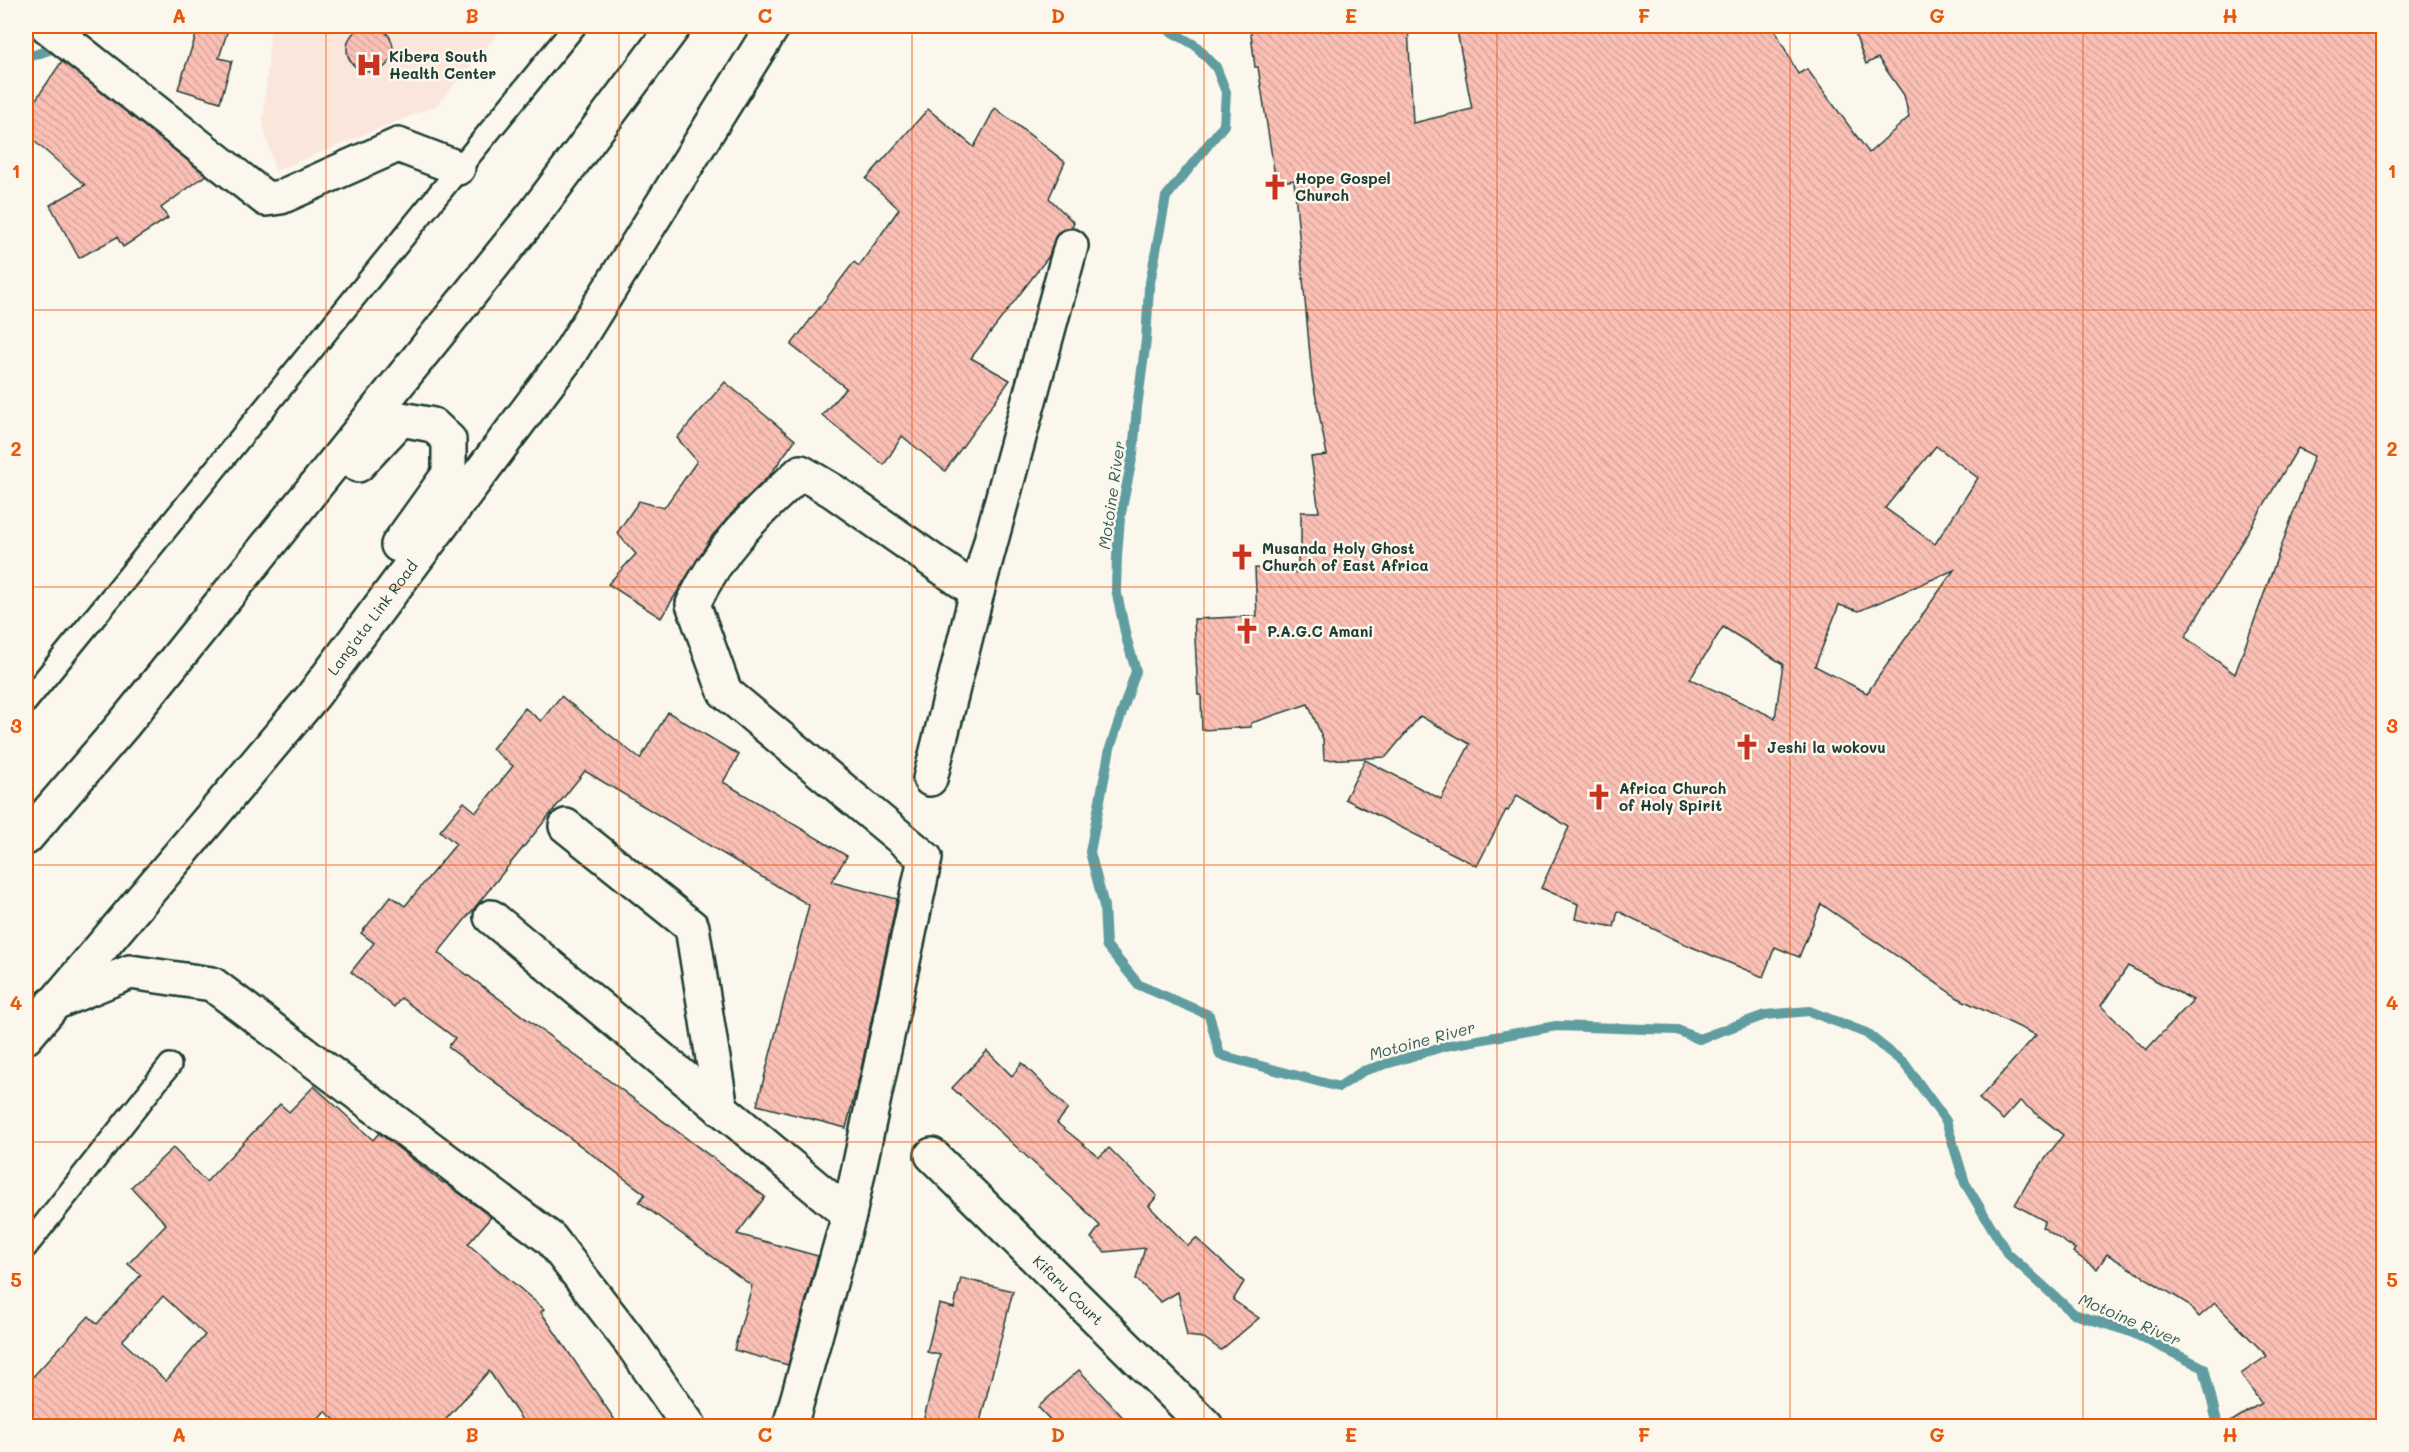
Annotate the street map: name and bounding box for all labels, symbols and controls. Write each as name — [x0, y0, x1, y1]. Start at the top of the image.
text: A — [172, 2, 186, 28]
text: B — [465, 2, 479, 28]
text: C — [758, 2, 773, 28]
text: D — [1051, 2, 1065, 28]
text: E — [1345, 2, 1357, 28]
text: F — [1638, 2, 1651, 28]
text: G — [1929, 2, 1945, 28]
text: H — [2222, 2, 2238, 28]
place label: Kibera South Health Center — [389, 46, 496, 83]
hospital icon: Kibera South Health Center — [354, 50, 384, 80]
text: 1 — [12, 157, 20, 183]
text: 1 — [2388, 157, 2396, 183]
place label: Hope Gospel Church — [1295, 168, 1391, 205]
church icon: Hope Gospel Church — [1260, 172, 1290, 202]
text: 2 — [10, 435, 22, 461]
text: 2 — [2386, 435, 2398, 461]
water label: Motoine River — [1093, 440, 1129, 550]
place label: Musanda Holy Ghost Church of East Africa — [1262, 538, 1429, 575]
church icon: Musanda Holy Ghost Church of East Africa — [1227, 542, 1257, 572]
street label: Lang'ata Link Road — [322, 556, 422, 679]
church icon: P.A.G.C Amani — [1232, 616, 1262, 646]
place label: P.A.G.C Amani — [1267, 621, 1373, 641]
text: 3 — [10, 712, 22, 738]
text: 3 — [2386, 712, 2398, 738]
church icon: Jeshi la wokovu — [1732, 732, 1762, 762]
place label: Jeshi la wokovu — [1767, 737, 1886, 757]
place label: Africa Church of Holy Spirit — [1619, 778, 1727, 815]
church icon: Africa Church of Holy Spirit — [1584, 782, 1614, 812]
text: 4 — [10, 989, 23, 1015]
text: 4 — [2386, 989, 2399, 1015]
water label: Motoine River — [1367, 1016, 1477, 1064]
street label: Kifaru Court — [1029, 1251, 1108, 1329]
text: 5 — [10, 1266, 22, 1292]
text: 5 — [2386, 1266, 2398, 1292]
water label: Motoine River — [2076, 1288, 2184, 1350]
text: A — [172, 1421, 186, 1447]
text: B — [465, 1421, 479, 1447]
text: C — [758, 1421, 773, 1447]
text: D — [1051, 1421, 1065, 1447]
text: E — [1345, 1421, 1357, 1447]
text: F — [1638, 1421, 1651, 1447]
text: G — [1929, 1421, 1945, 1447]
text: H — [2222, 1421, 2238, 1447]

